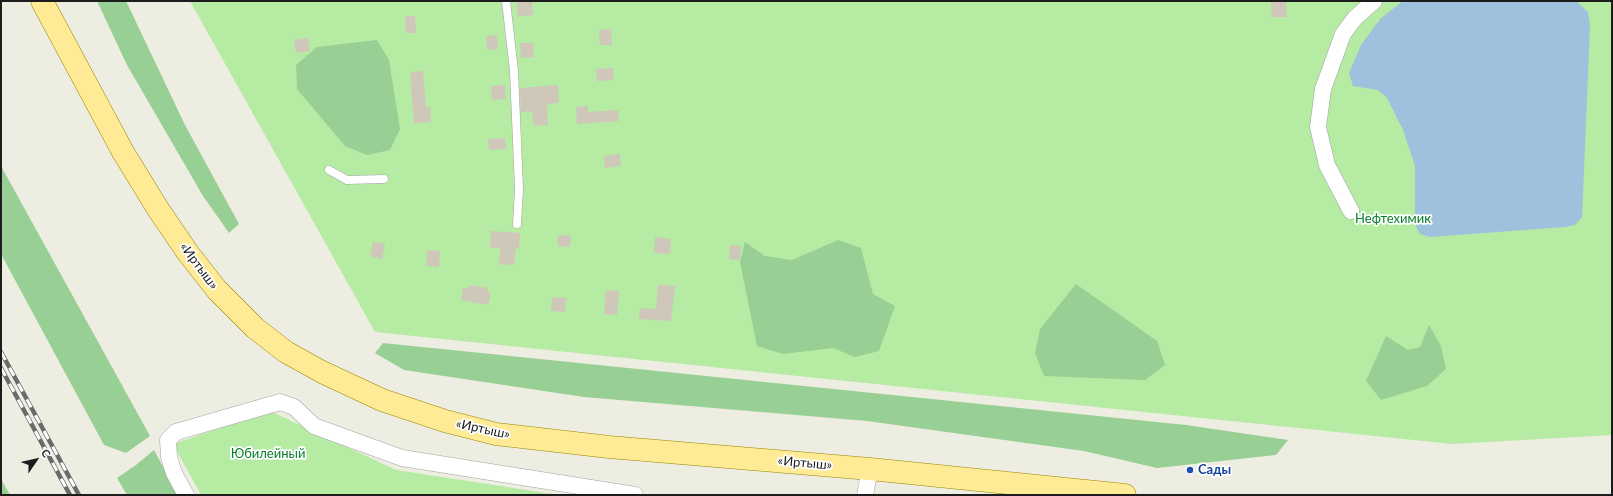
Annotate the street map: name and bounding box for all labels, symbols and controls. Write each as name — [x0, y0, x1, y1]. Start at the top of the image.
park label: Нефтехимик — [1355, 211, 1431, 227]
street label: «Иртыш» — [176, 239, 222, 293]
street label: «Иртыш» — [455, 416, 511, 442]
north arrow — [16, 440, 56, 480]
text: С — [39, 446, 54, 460]
park label: Юбилейный — [231, 446, 305, 462]
street label: «Иртыш» — [777, 453, 833, 473]
place label: Сады — [1198, 462, 1231, 478]
marker: Сады — [1185, 465, 1195, 475]

